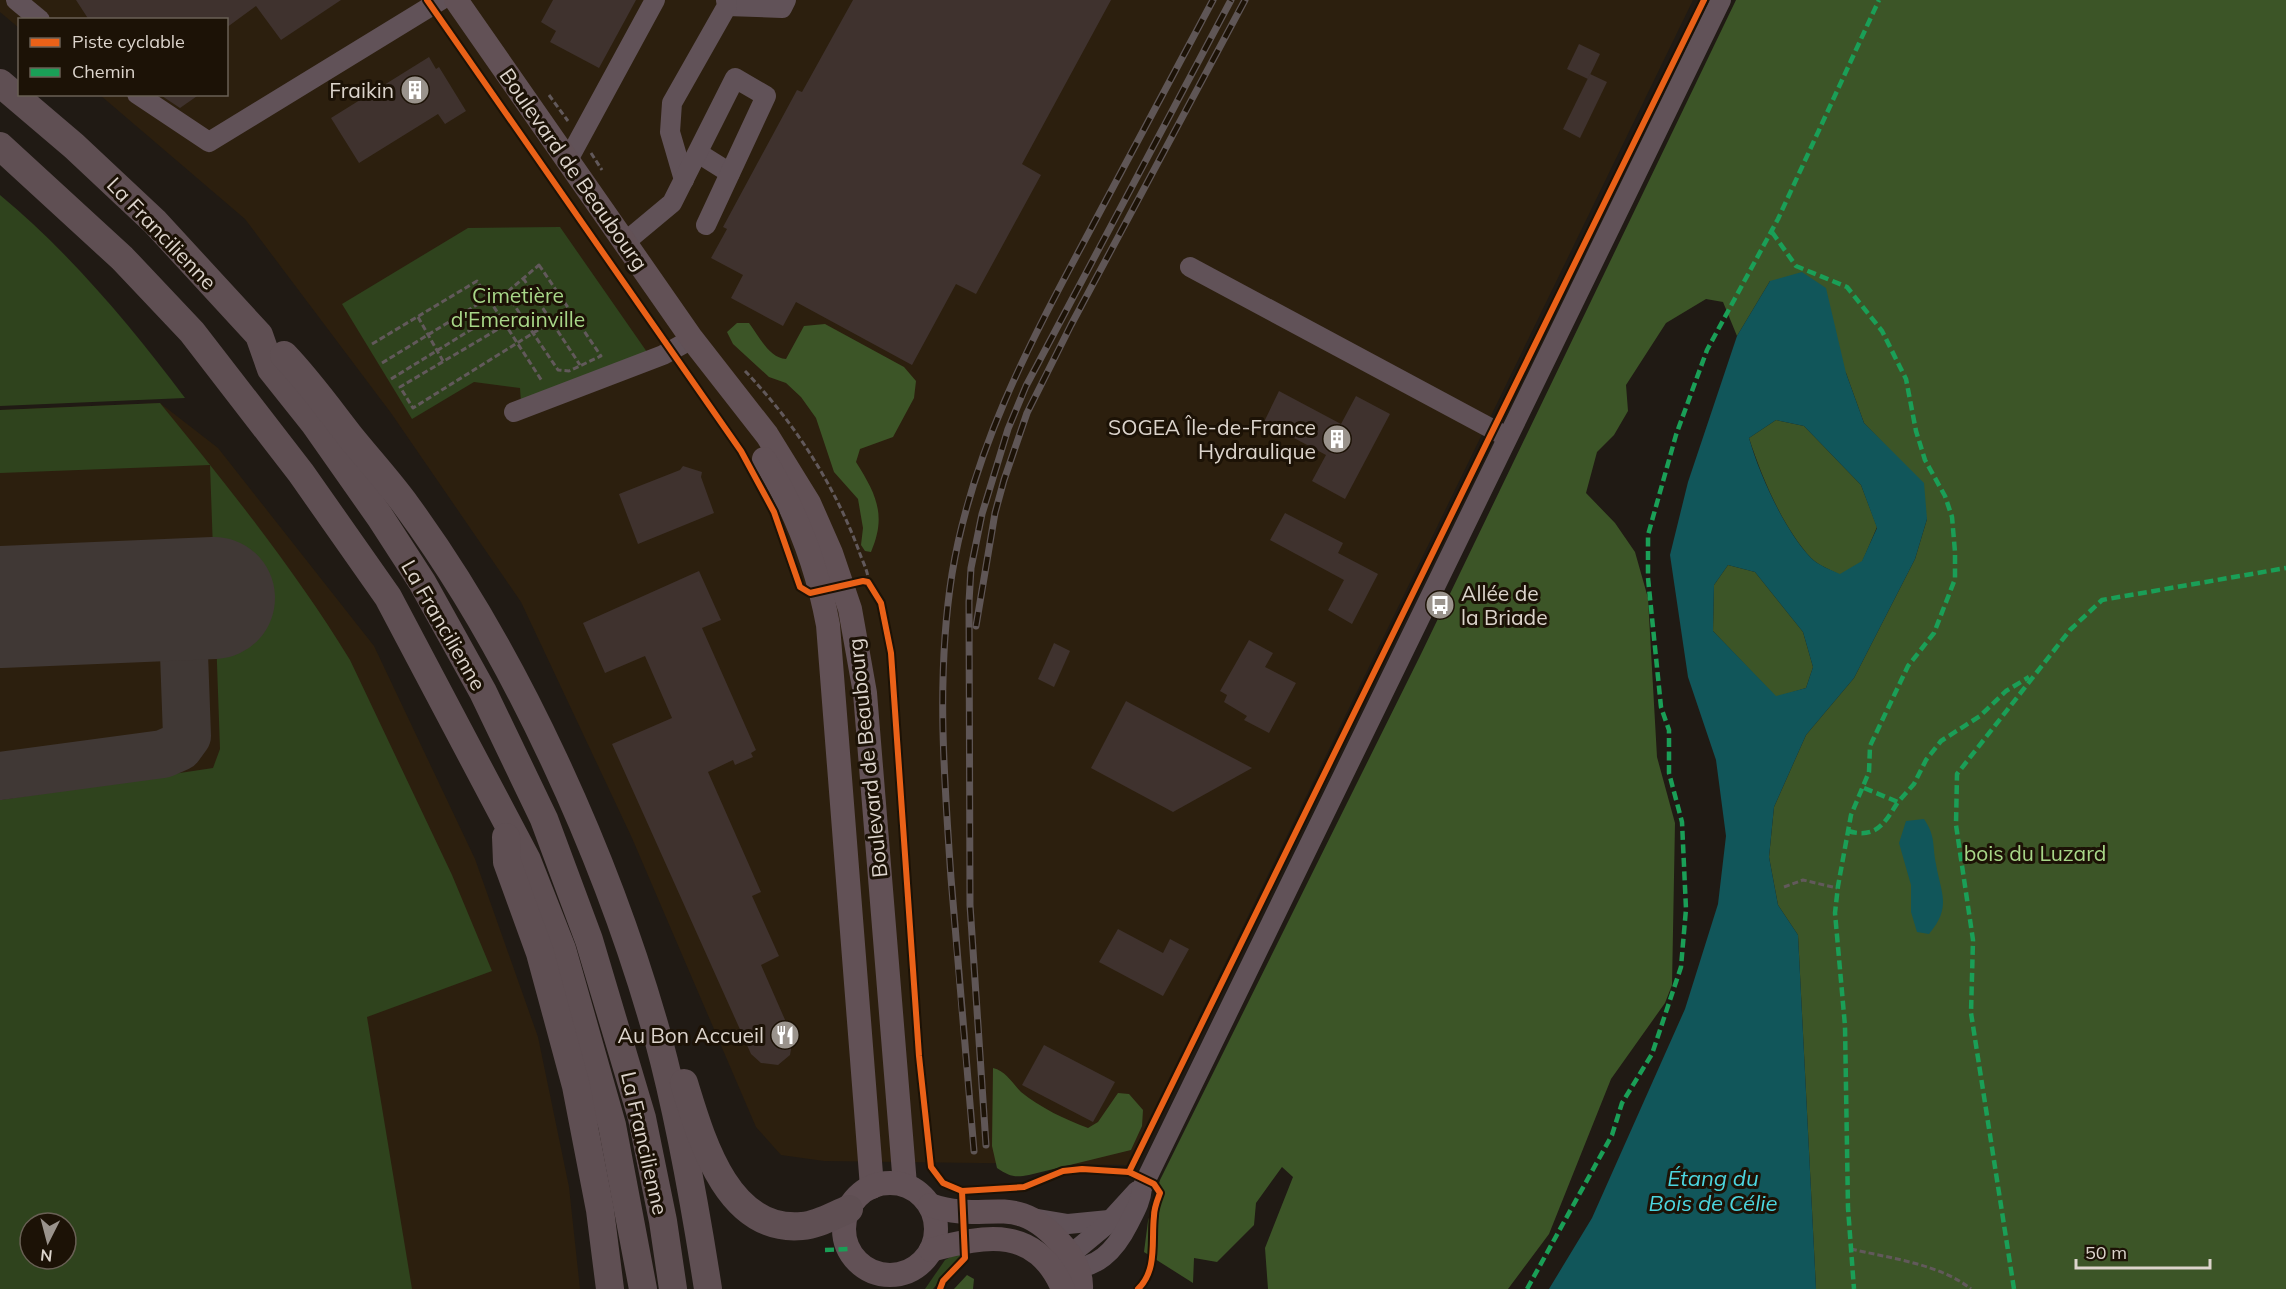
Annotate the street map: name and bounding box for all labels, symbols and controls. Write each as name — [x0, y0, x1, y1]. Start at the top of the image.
legend — [18, 18, 228, 96]
text: Piste cyclable — [72, 30, 185, 53]
text: Chemin — [72, 60, 135, 83]
street label: Boulevard de Beaubourg — [494, 63, 654, 275]
building icon: Fraikin — [399, 74, 431, 106]
place label: Fraikin — [329, 77, 394, 103]
street label: La Francilienne — [102, 171, 222, 295]
park label: Cimetière d'Emerainville — [451, 282, 585, 332]
place label: SOGEA Île-de-France Hydraulique — [1108, 414, 1316, 464]
building icon: SOGEA Île-de-France Hydraulique — [1321, 423, 1353, 455]
street label: La Francilienne — [396, 555, 492, 695]
place label: Allée de la Briade — [1461, 580, 1548, 630]
bus stop icon: Allée de la Briade — [1424, 589, 1456, 621]
street label: Boulevard de Beaubourg — [841, 637, 893, 879]
park label: bois du Luzard — [1964, 840, 2106, 866]
restaurant icon: Au Bon Accueil — [769, 1019, 801, 1051]
place label: Au Bon Accueil — [617, 1022, 764, 1048]
street label: La Francilienne — [616, 1069, 674, 1217]
water label: Étang du Bois de Célie — [1648, 1164, 1778, 1217]
north arrow — [18, 1211, 78, 1271]
scale bar — [2076, 1232, 2210, 1270]
text: 50 m — [2085, 1241, 2127, 1264]
text: N — [39, 1245, 53, 1266]

